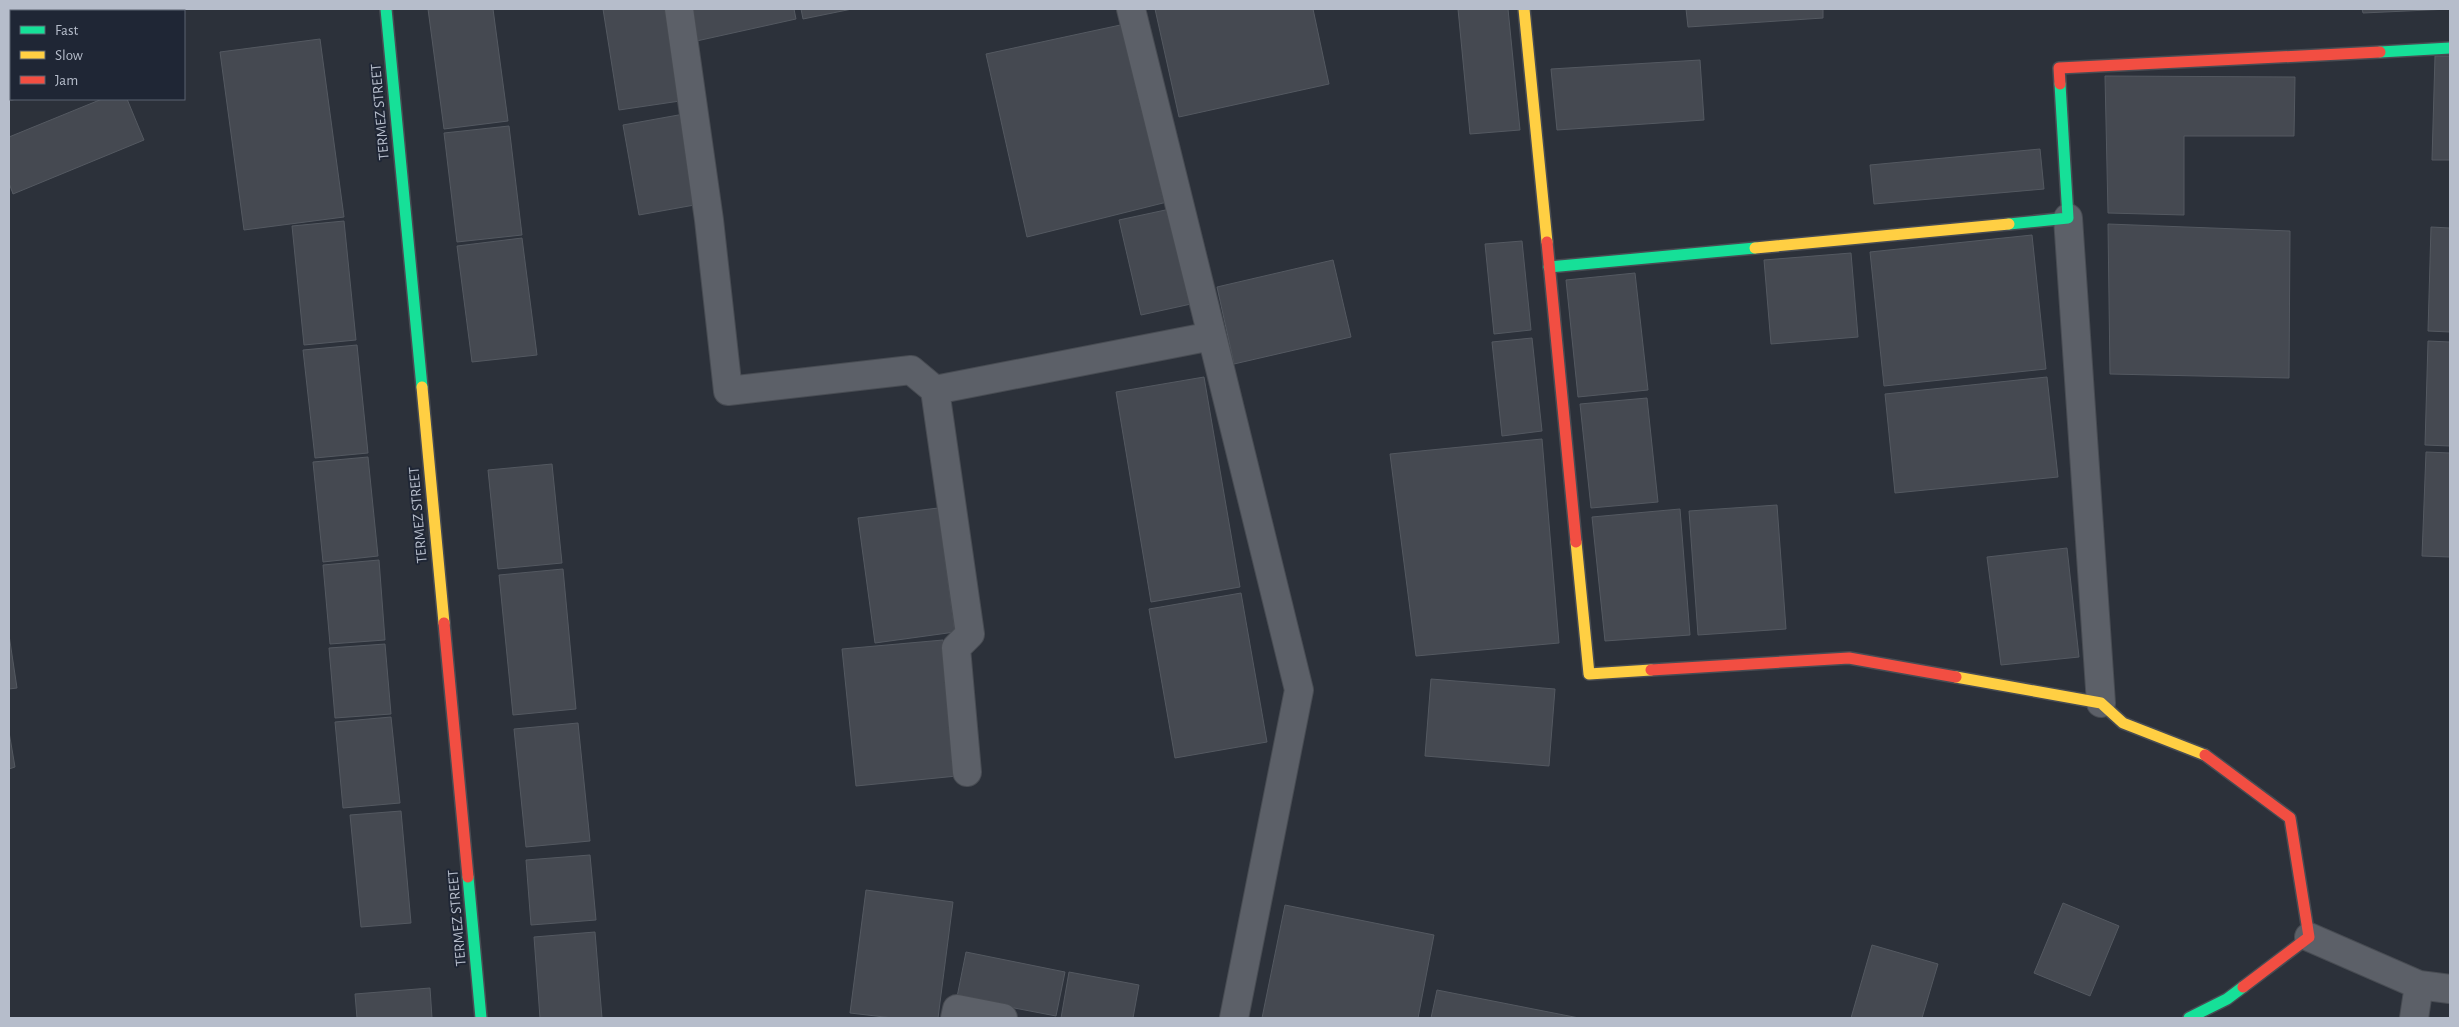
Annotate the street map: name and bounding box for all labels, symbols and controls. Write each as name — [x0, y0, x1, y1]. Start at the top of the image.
legend — [10, 10, 185, 100]
text: Fast — [55, 23, 79, 38]
text: Slow — [55, 48, 83, 63]
street label: TERMEZ STREET — [368, 63, 392, 161]
text: Jam — [55, 73, 78, 88]
street label: TERMEZ STREET — [406, 466, 430, 564]
street label: TERMEZ STREET — [445, 869, 469, 967]

